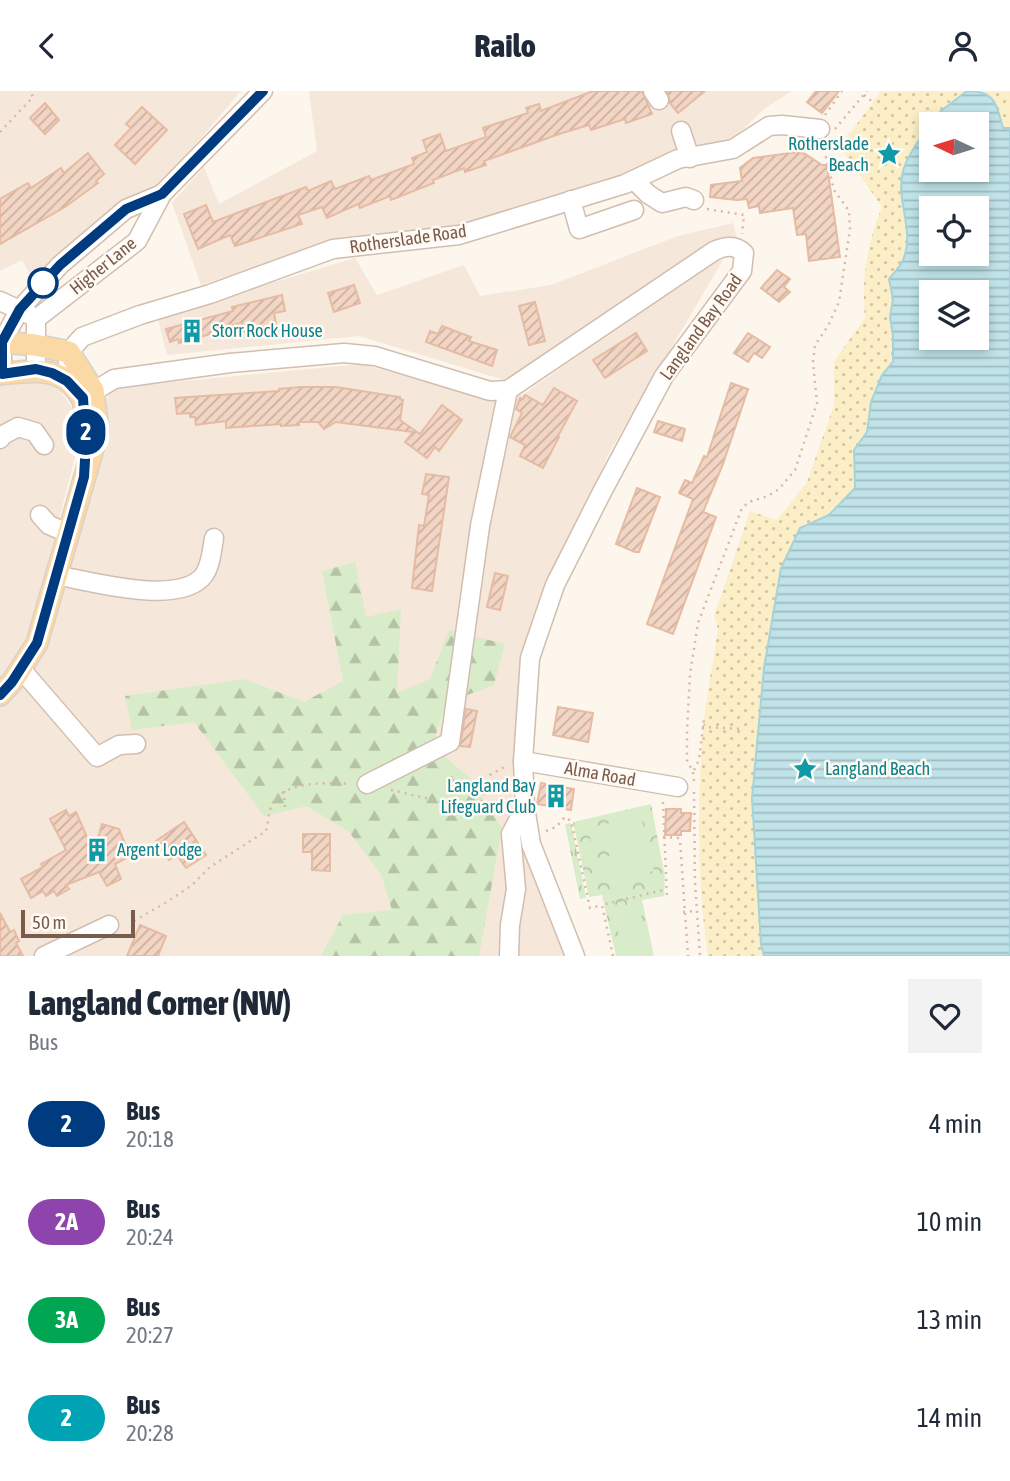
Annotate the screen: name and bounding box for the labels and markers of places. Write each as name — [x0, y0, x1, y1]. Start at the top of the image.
place label: Rotherslade Beach — [788, 133, 869, 175]
place icon: Rotherslade Beach — [875, 140, 903, 168]
unlabelled marker — [28, 268, 58, 298]
building icon: Storr Rock House — [178, 317, 206, 345]
place label: Storr Rock House — [212, 320, 323, 341]
place icon: Langland Beach — [791, 755, 819, 783]
place label: Langland Beach — [825, 758, 930, 779]
place label: Langland Bay Lifeguard Club — [441, 775, 536, 817]
building icon: Langland Bay Lifeguard Club — [542, 782, 570, 810]
building icon: Argent Lodge — [83, 836, 111, 864]
place label: Argent Lodge — [117, 839, 202, 860]

